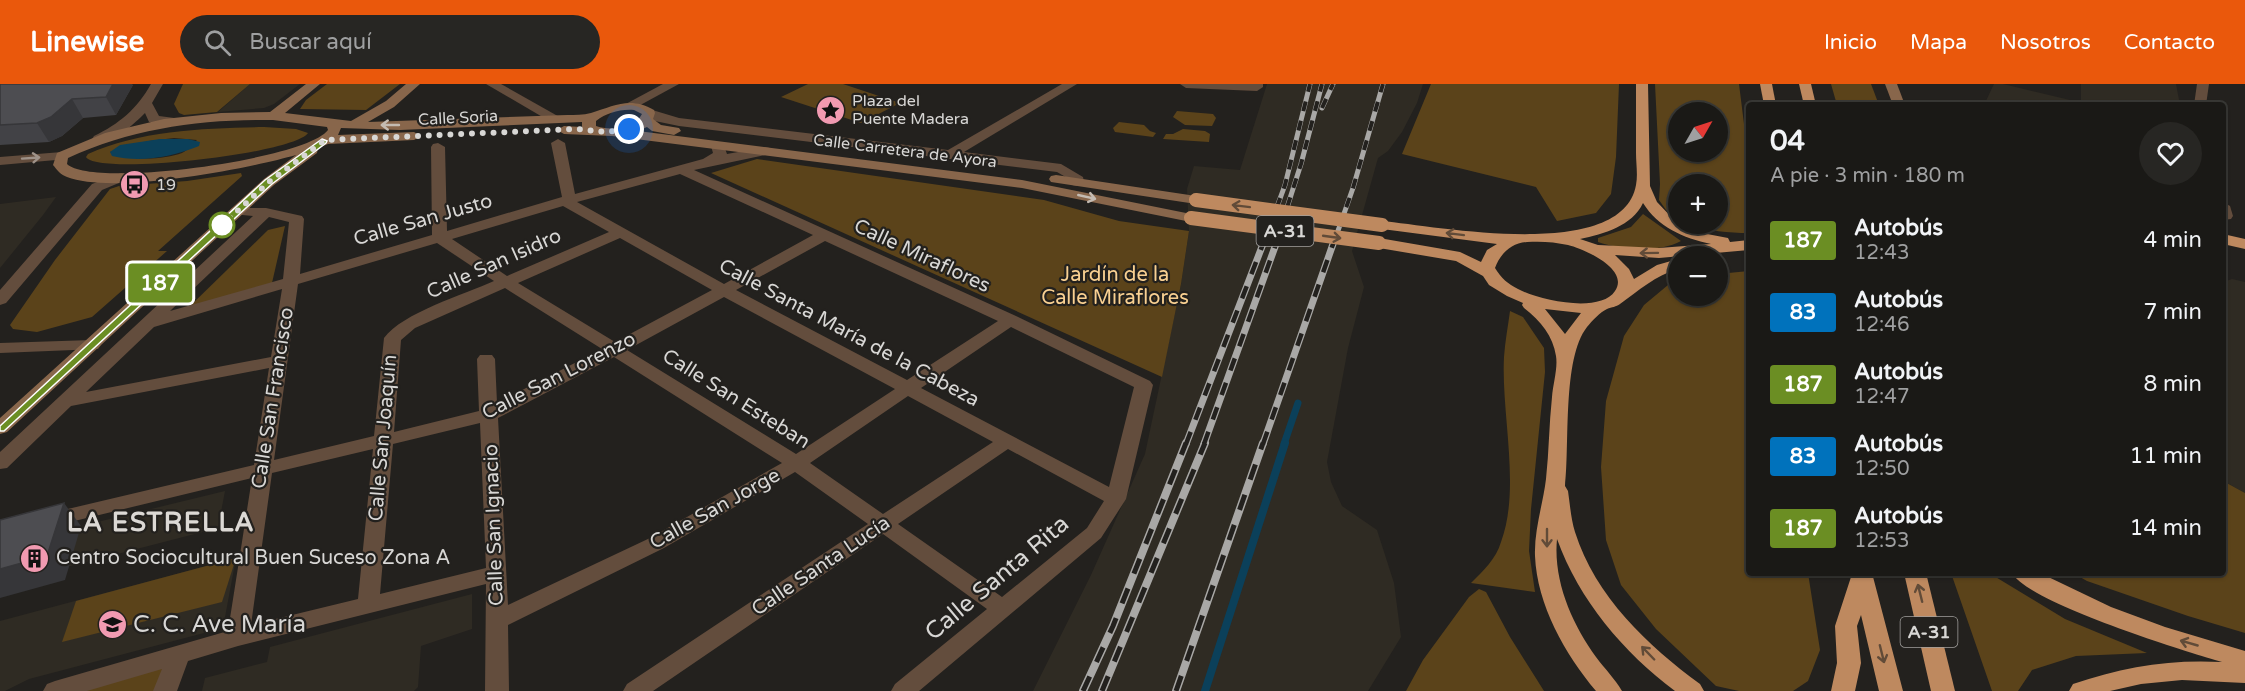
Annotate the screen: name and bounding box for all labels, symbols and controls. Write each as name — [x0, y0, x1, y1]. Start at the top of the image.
search box — [180, 15, 600, 69]
text: Linewise — [30, 25, 144, 59]
icon: search — [201, 26, 234, 59]
text: Buscar aquí — [249, 29, 372, 55]
text: Inicio — [1824, 30, 1877, 55]
text: Mapa — [1910, 30, 1967, 55]
text: Nosotros — [2000, 30, 2091, 55]
text: Contacto — [2124, 30, 2215, 55]
place label: Plaza del Puente Madera — [852, 91, 969, 129]
place icon: Plaza del Puente Madera — [815, 94, 847, 126]
north arrow — [1668, 102, 1728, 162]
map controls — [1668, 102, 1728, 306]
street label: Calle Soria — [418, 106, 498, 130]
your location — [614, 114, 644, 144]
one-way arrow — [381, 119, 401, 131]
button: heart — [2139, 122, 2202, 185]
text: 04 — [1770, 124, 1805, 158]
street label: Calle Carretera de Ayora — [812, 130, 998, 172]
one-way arrow — [20, 153, 40, 164]
text: A pie · 3 min · 180 m — [1770, 164, 1965, 188]
bus stop icon: 19 — [119, 169, 151, 201]
button: + — [1668, 174, 1728, 234]
place label: 19 — [156, 175, 176, 195]
street label: Calle San Justo — [351, 189, 495, 251]
one-way arrow — [1077, 192, 1097, 203]
one-way arrow — [1232, 201, 1251, 212]
unlabelled marker — [209, 212, 235, 238]
street label: Calle Miraflores — [850, 214, 994, 298]
text: Autobús — [1854, 215, 1943, 241]
road number: A-31 — [1256, 216, 1314, 246]
street label: Calle San Isidro — [423, 224, 565, 304]
text: 4 min — [2143, 227, 2202, 253]
one-way arrow — [1446, 228, 1466, 239]
text: 187 — [1783, 228, 1823, 253]
one-way arrow — [1322, 231, 1342, 242]
text: 12:43 — [1854, 241, 1909, 265]
button: − — [1668, 246, 1728, 306]
one-way arrow — [1639, 247, 1659, 259]
street label: Calle Santa María de la Cabeza — [715, 254, 983, 412]
park label: Jardín de la Calle Miraflores — [1041, 263, 1189, 310]
line badge: 187 — [126, 264, 195, 302]
text: 187 — [140, 271, 180, 296]
text: Autobús — [1854, 287, 1943, 313]
text: 7 min — [2143, 299, 2202, 325]
text: 83 — [1790, 300, 1816, 325]
street label: Calle San Francisco — [247, 306, 299, 490]
text: 12:46 — [1854, 313, 1909, 337]
street label: Calle San Lorenzo — [478, 327, 640, 425]
street label: Calle San Esteban — [658, 344, 814, 454]
street label: Calle San Joaquín — [364, 354, 402, 522]
text: Autobús — [1854, 359, 1943, 385]
text: 8 min — [2143, 371, 2202, 397]
text: 187 — [1783, 372, 1823, 397]
text: 12:47 — [1854, 385, 1909, 409]
text: Autobús — [1854, 431, 1943, 457]
text: 11 min — [2130, 443, 2202, 469]
street label: Calle San Ignacio — [479, 444, 509, 606]
text: 83 — [1790, 444, 1816, 469]
text: 12:50 — [1854, 457, 1909, 481]
street label: Calle San Jorge — [646, 463, 784, 555]
text: Autobús — [1854, 503, 1943, 529]
district label: LA ESTRELLA — [67, 507, 255, 538]
street label: Calle Santa Rita — [919, 509, 1075, 647]
street label: Calle Santa Lucía — [747, 511, 895, 621]
text: 14 min — [2130, 515, 2202, 541]
text: 187 — [1783, 516, 1823, 541]
one-way arrow — [1541, 527, 1553, 547]
text: 12:53 — [1854, 529, 1909, 553]
building icon: Centro Sociocultural Buen Suceso Zona A — [19, 542, 51, 574]
place label: Centro Sociocultural Buen Suceso Zona A — [56, 546, 450, 570]
one-way arrow — [1913, 584, 1925, 603]
school or university icon: C. C. Ave María — [96, 608, 128, 640]
place label: C. C. Ave María — [133, 610, 306, 639]
road number: A-31 — [1900, 617, 1958, 647]
one-way arrow — [2180, 637, 2199, 648]
one-way arrow — [1877, 644, 1888, 663]
one-way arrow — [1641, 645, 1655, 660]

